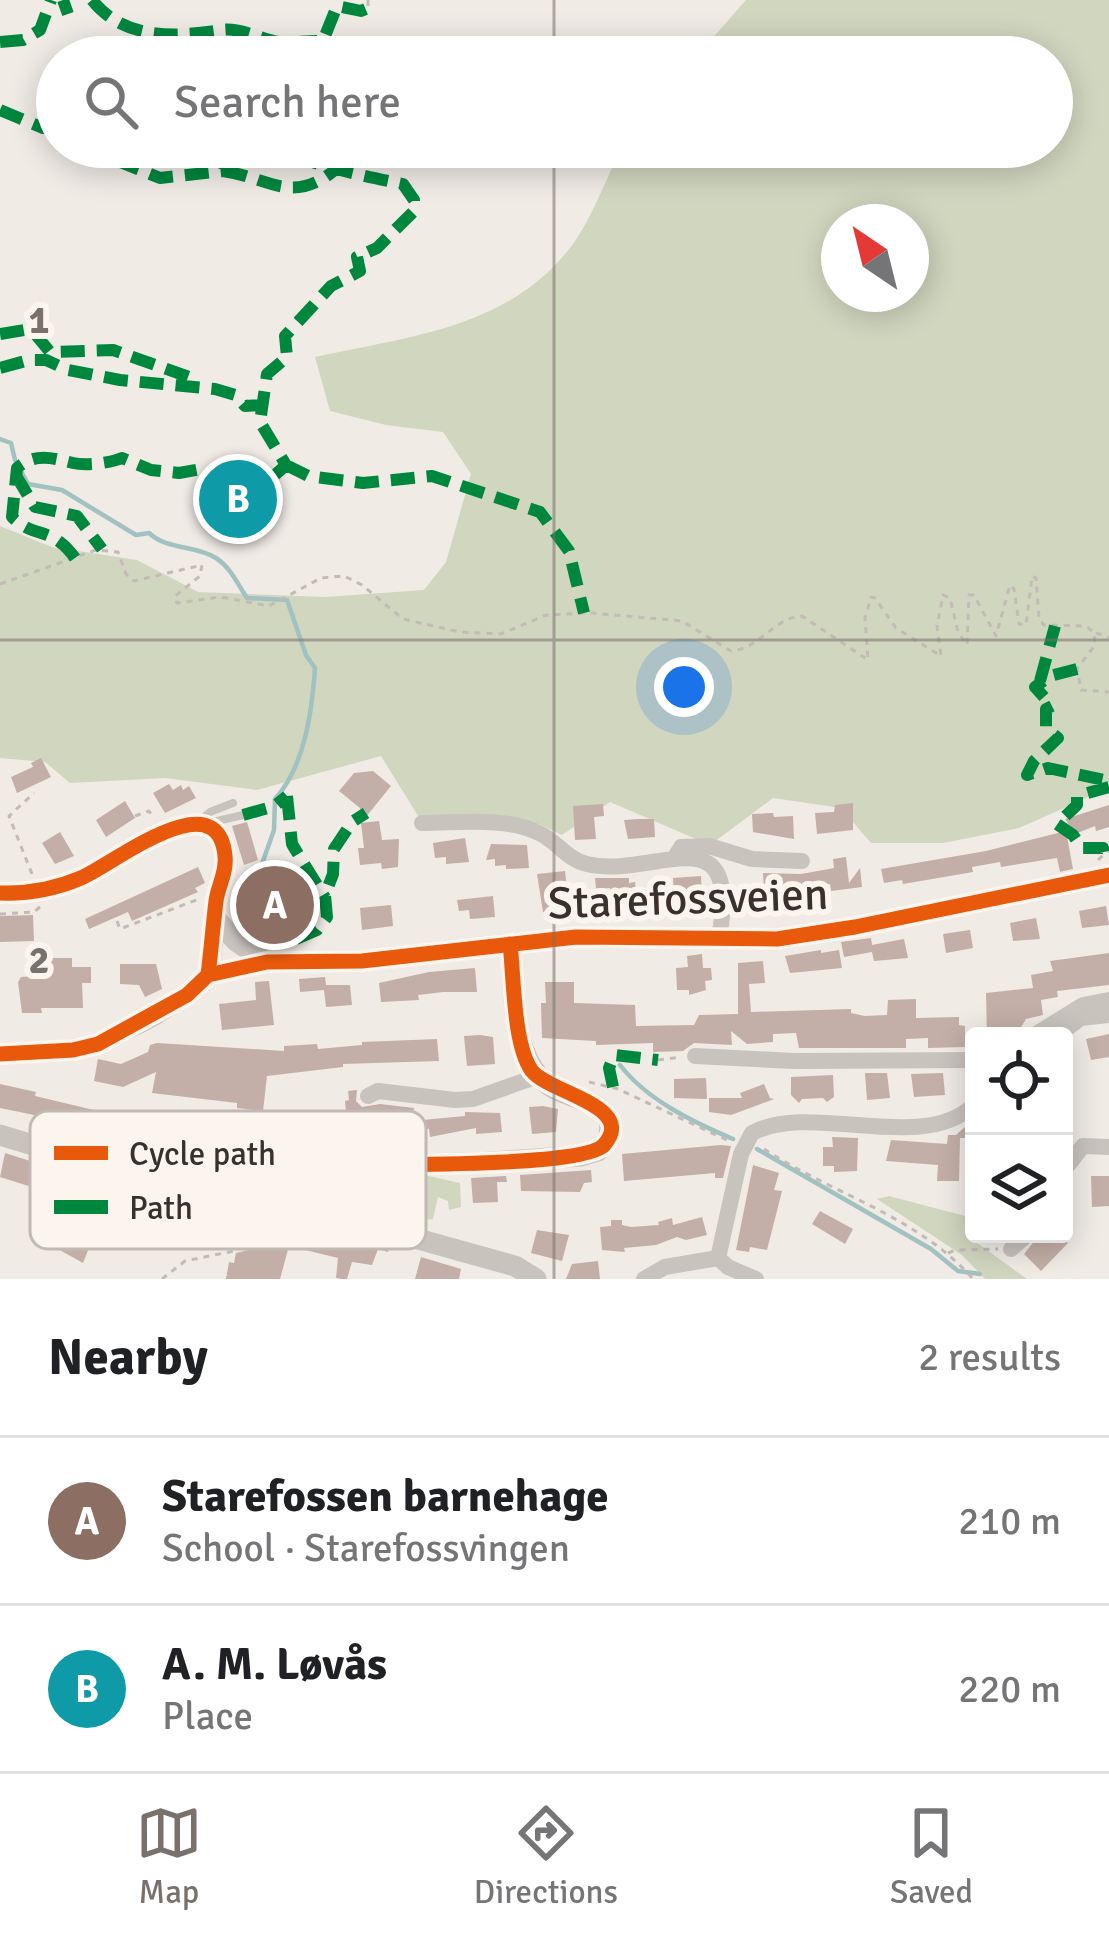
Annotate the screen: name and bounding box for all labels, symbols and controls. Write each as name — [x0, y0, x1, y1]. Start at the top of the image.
search box — [36, 36, 1073, 168]
icon: search — [78, 69, 144, 135]
text: Search here — [174, 75, 401, 130]
north arrow — [821, 204, 929, 312]
text: 1 — [28, 296, 50, 344]
pin: B — [199, 454, 277, 544]
your location — [654, 657, 714, 717]
pin: A — [236, 860, 314, 950]
street label: Starefossveien — [547, 867, 829, 931]
text: 2 — [28, 936, 50, 984]
map controls — [965, 1027, 1073, 1243]
button: locate — [965, 1027, 1073, 1135]
legend — [30, 1111, 426, 1249]
text: Cycle path — [129, 1134, 276, 1175]
button: layers — [965, 1135, 1073, 1243]
text: Path — [129, 1188, 193, 1229]
text: Nearby — [48, 1326, 208, 1389]
text: 2 results — [918, 1333, 1061, 1381]
text: Starefossen barnehage — [162, 1469, 609, 1524]
text: A — [75, 1497, 99, 1545]
text: 210 m — [958, 1497, 1061, 1545]
text: School · Starefossvingen — [162, 1524, 570, 1572]
text: A. M. Løvås — [162, 1637, 387, 1692]
text: B — [75, 1665, 99, 1713]
text: 220 m — [958, 1665, 1061, 1713]
text: Place — [162, 1692, 253, 1740]
tab: Map — [136, 1800, 202, 1913]
tab: Directions — [474, 1800, 618, 1913]
tab: Saved — [890, 1800, 973, 1913]

